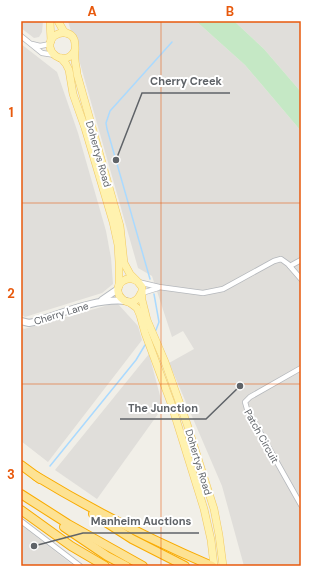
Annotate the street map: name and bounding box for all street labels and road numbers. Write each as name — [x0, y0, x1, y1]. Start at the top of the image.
street label: Dohertys Road — [83, 120, 114, 189]
street label: Cherry Lane — [32, 299, 90, 328]
street label: Patch Circuit — [241, 407, 282, 466]
street label: Dohertys Road — [182, 428, 215, 497]

